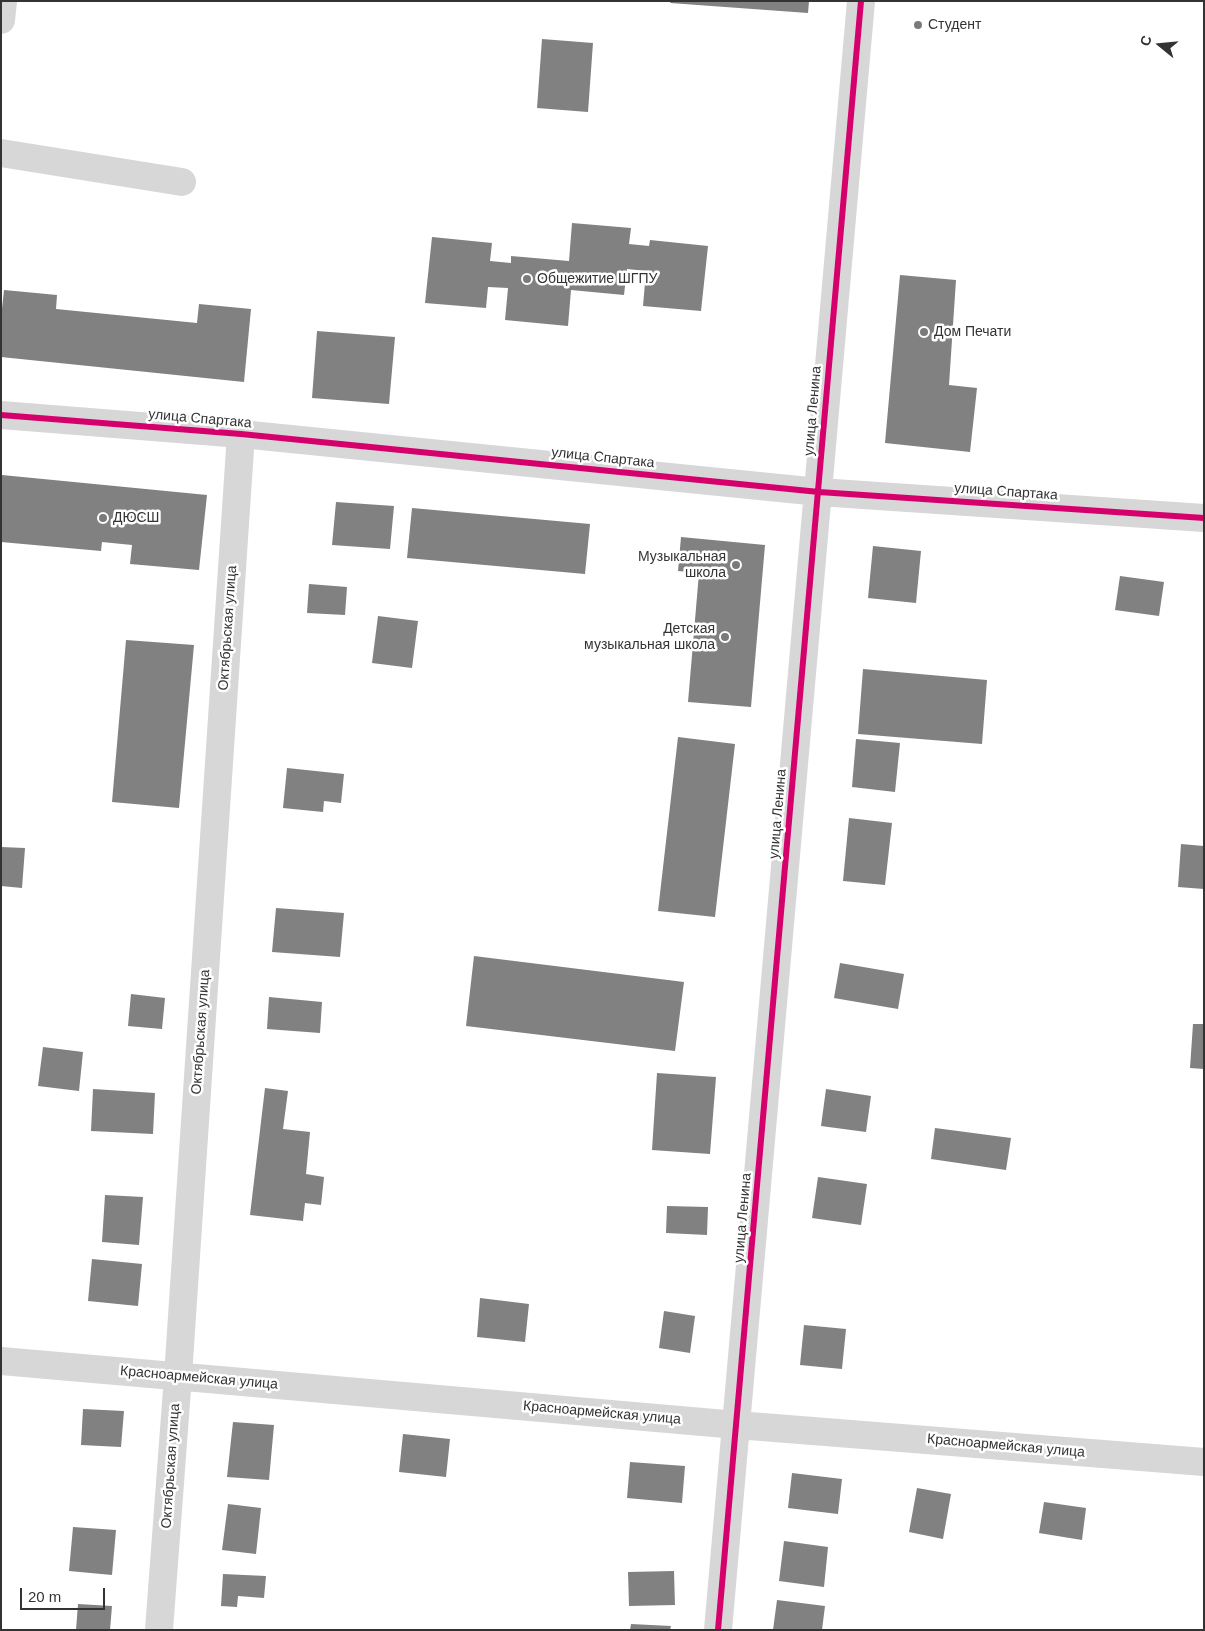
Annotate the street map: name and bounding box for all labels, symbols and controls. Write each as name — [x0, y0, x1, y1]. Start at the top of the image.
place label: Студент — [928, 17, 981, 33]
marker: Студент — [912, 19, 924, 31]
north arrow — [1135, 20, 1185, 70]
text: С — [1137, 33, 1155, 48]
place label: Общежитие ШГПУ — [537, 271, 657, 287]
marker: Общежитие ШГПУ — [521, 273, 533, 285]
place label: Дом Печати — [934, 324, 1011, 340]
marker: Дом Печати — [918, 326, 930, 338]
street label: улица Ленина — [801, 365, 825, 457]
street label: улица Спартака — [148, 406, 252, 432]
street label: улица Спартака — [551, 444, 655, 472]
street label: улица Спартака — [954, 480, 1058, 504]
place label: ДЮСШ — [113, 510, 159, 526]
marker: ДЮСШ — [97, 512, 109, 524]
place label: Музыкальная школа — [638, 549, 726, 582]
marker: Музыкальная школа — [730, 559, 742, 571]
street label: Октябрьская улица — [215, 565, 241, 691]
place label: Детская музыкальная школа — [584, 621, 715, 654]
marker: Детская музыкальная школа — [719, 631, 731, 643]
street label: улица Ленина — [766, 768, 790, 860]
street label: Октябрьская улица — [188, 969, 214, 1095]
street label: улица Ленина — [731, 1172, 755, 1264]
street label: Красноармейская улица — [119, 1363, 279, 1393]
street label: Красноармейская улица — [522, 1398, 682, 1428]
street label: Октябрьская улица — [158, 1403, 184, 1529]
street label: Красноармейская улица — [926, 1431, 1086, 1461]
scale bar — [22, 1578, 108, 1610]
text: 20 m — [28, 1588, 61, 1605]

